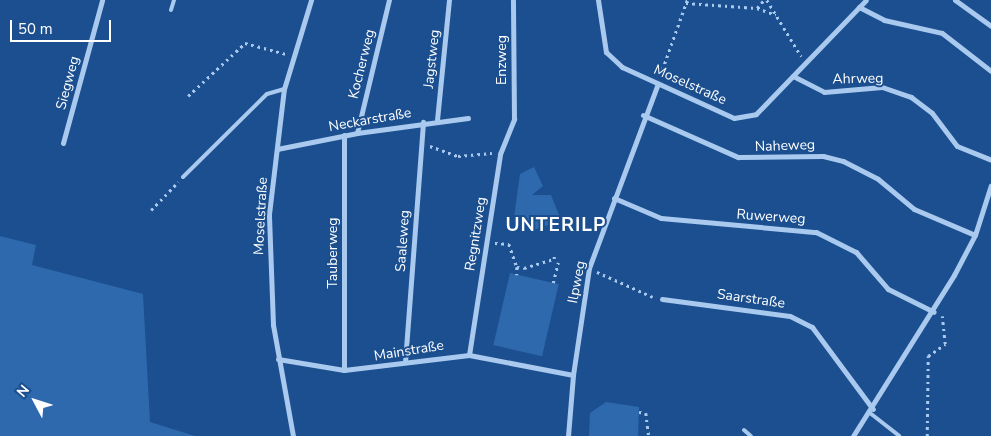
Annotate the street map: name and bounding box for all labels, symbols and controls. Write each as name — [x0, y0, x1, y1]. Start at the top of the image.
scale bar — [12, 10, 114, 42]
text: 50 m — [18, 19, 53, 39]
street label: Kocherweg — [345, 28, 379, 100]
street label: Jagstweg — [421, 29, 443, 89]
street label: Enzweg — [494, 35, 510, 85]
street label: Siegweg — [53, 54, 83, 112]
street label: Moselstraße — [651, 61, 729, 109]
street label: Ahrweg — [832, 70, 884, 88]
street label: Neckarstraße — [327, 104, 413, 136]
street label: Naheweg — [755, 137, 815, 155]
street label: Moselstraße — [251, 177, 271, 255]
street label: Regnitzweg — [462, 196, 490, 272]
street label: Ruwerweg — [736, 206, 806, 228]
street label: Saaleweg — [392, 209, 414, 273]
district label: UNTERILP — [505, 215, 607, 237]
street label: Tauberweg — [325, 218, 341, 288]
street label: Ilpweg — [565, 259, 589, 305]
street label: Saarstraße — [716, 286, 786, 312]
street label: Mainstraße — [373, 337, 445, 365]
north arrow — [10, 376, 60, 426]
text: N — [12, 381, 34, 401]

